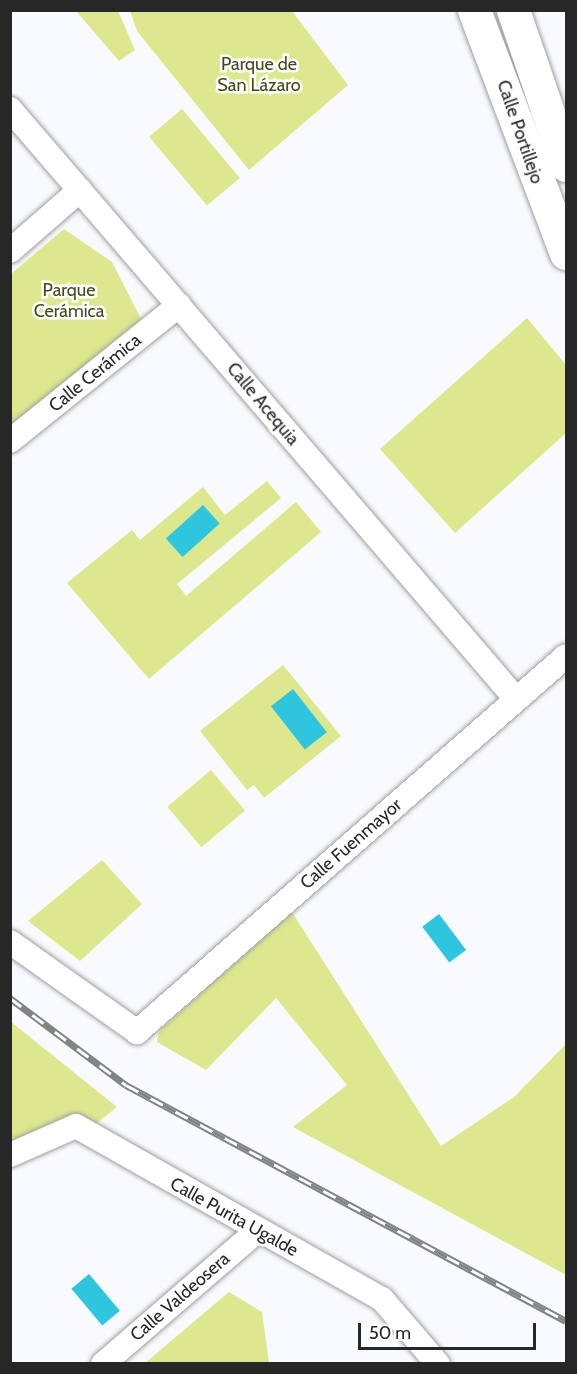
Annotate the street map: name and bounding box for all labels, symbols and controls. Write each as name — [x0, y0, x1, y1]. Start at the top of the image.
park label: Parque de San Lázaro — [217, 54, 301, 97]
street label: Calle Portillejo — [492, 77, 548, 187]
park label: Parque Cerámica — [34, 280, 104, 322]
street label: Calle Cerámica — [45, 329, 145, 417]
street label: Calle Acequia — [222, 358, 304, 450]
street label: Calle Fuenmayor — [296, 794, 406, 894]
street label: Calle Purita Ugalde — [166, 1173, 302, 1261]
street label: Calle Valdeosera — [126, 1248, 234, 1346]
scale bar — [361, 1311, 540, 1349]
text: 50 m — [369, 1322, 411, 1344]

